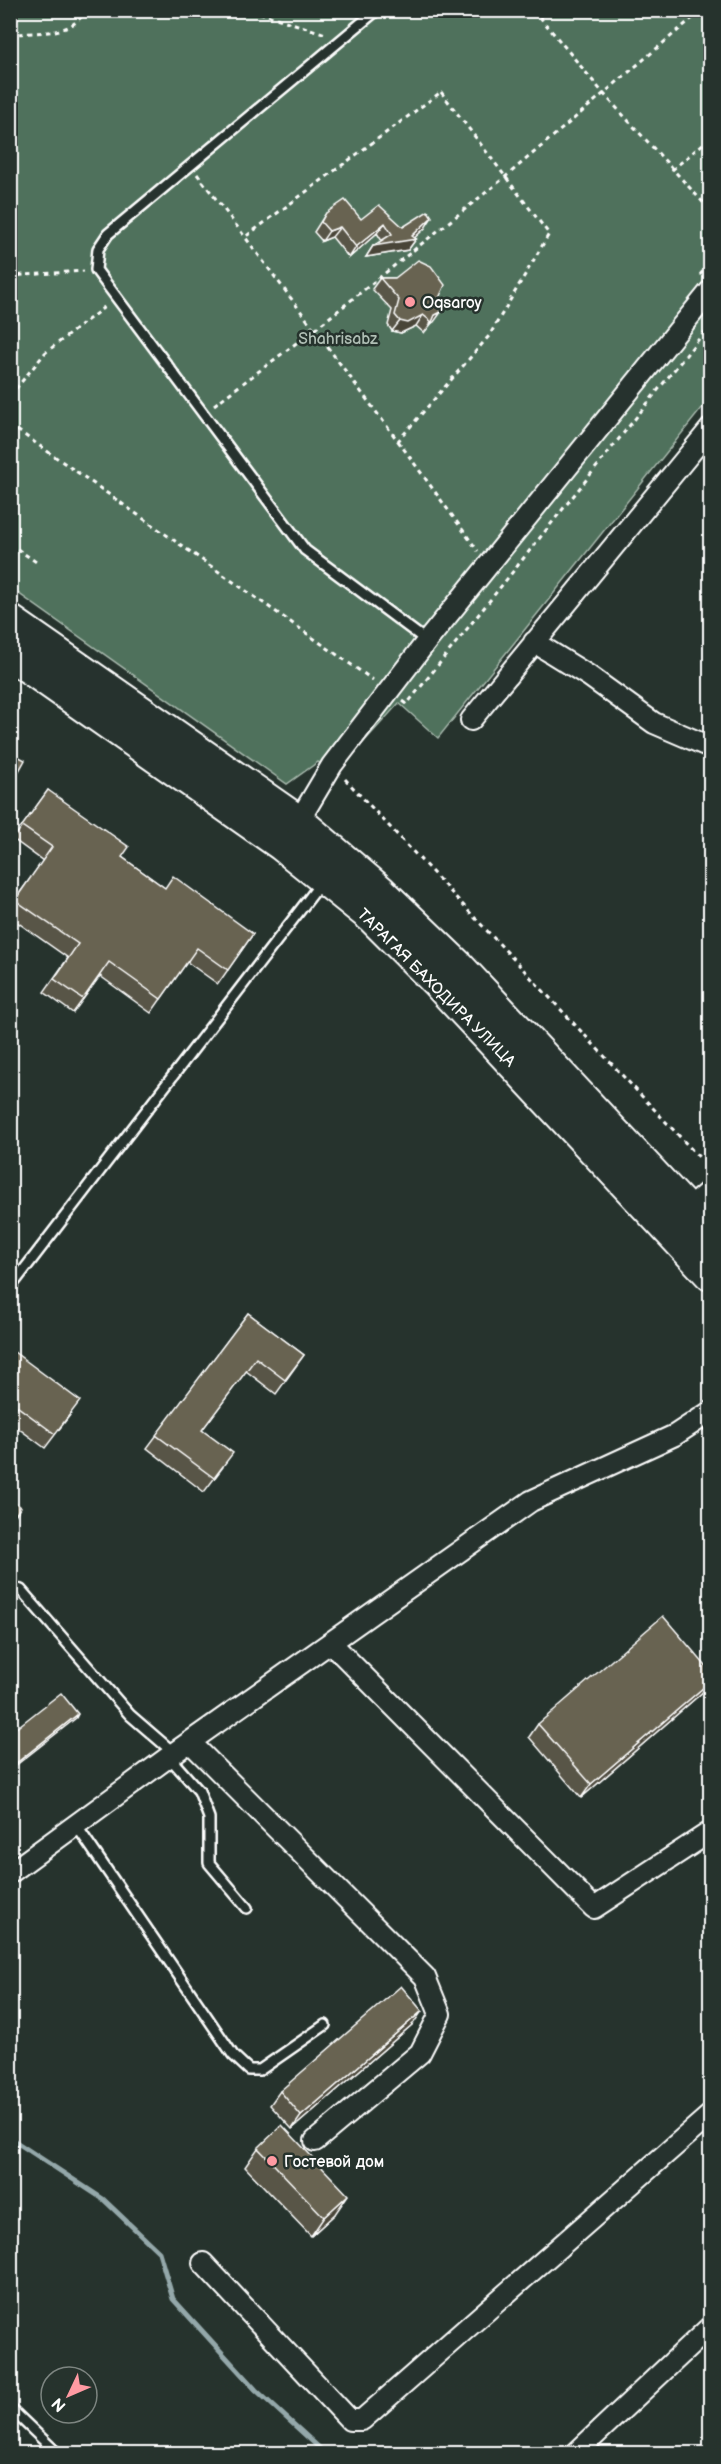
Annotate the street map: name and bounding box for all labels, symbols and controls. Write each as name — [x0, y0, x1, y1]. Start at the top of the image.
place label: Oqsaroy — [422, 294, 483, 313]
marker: Oqsaroy — [403, 295, 417, 309]
park label: Shahrisabz — [298, 330, 378, 349]
street label: ТАРАГАЯ БАХОДИРА УЛИЦА — [353, 905, 519, 1071]
place label: Гостевой дом — [284, 2153, 384, 2172]
marker: Гостевой дом — [265, 2154, 279, 2168]
north arrow — [39, 2365, 99, 2425]
text: N — [48, 2393, 70, 2415]

